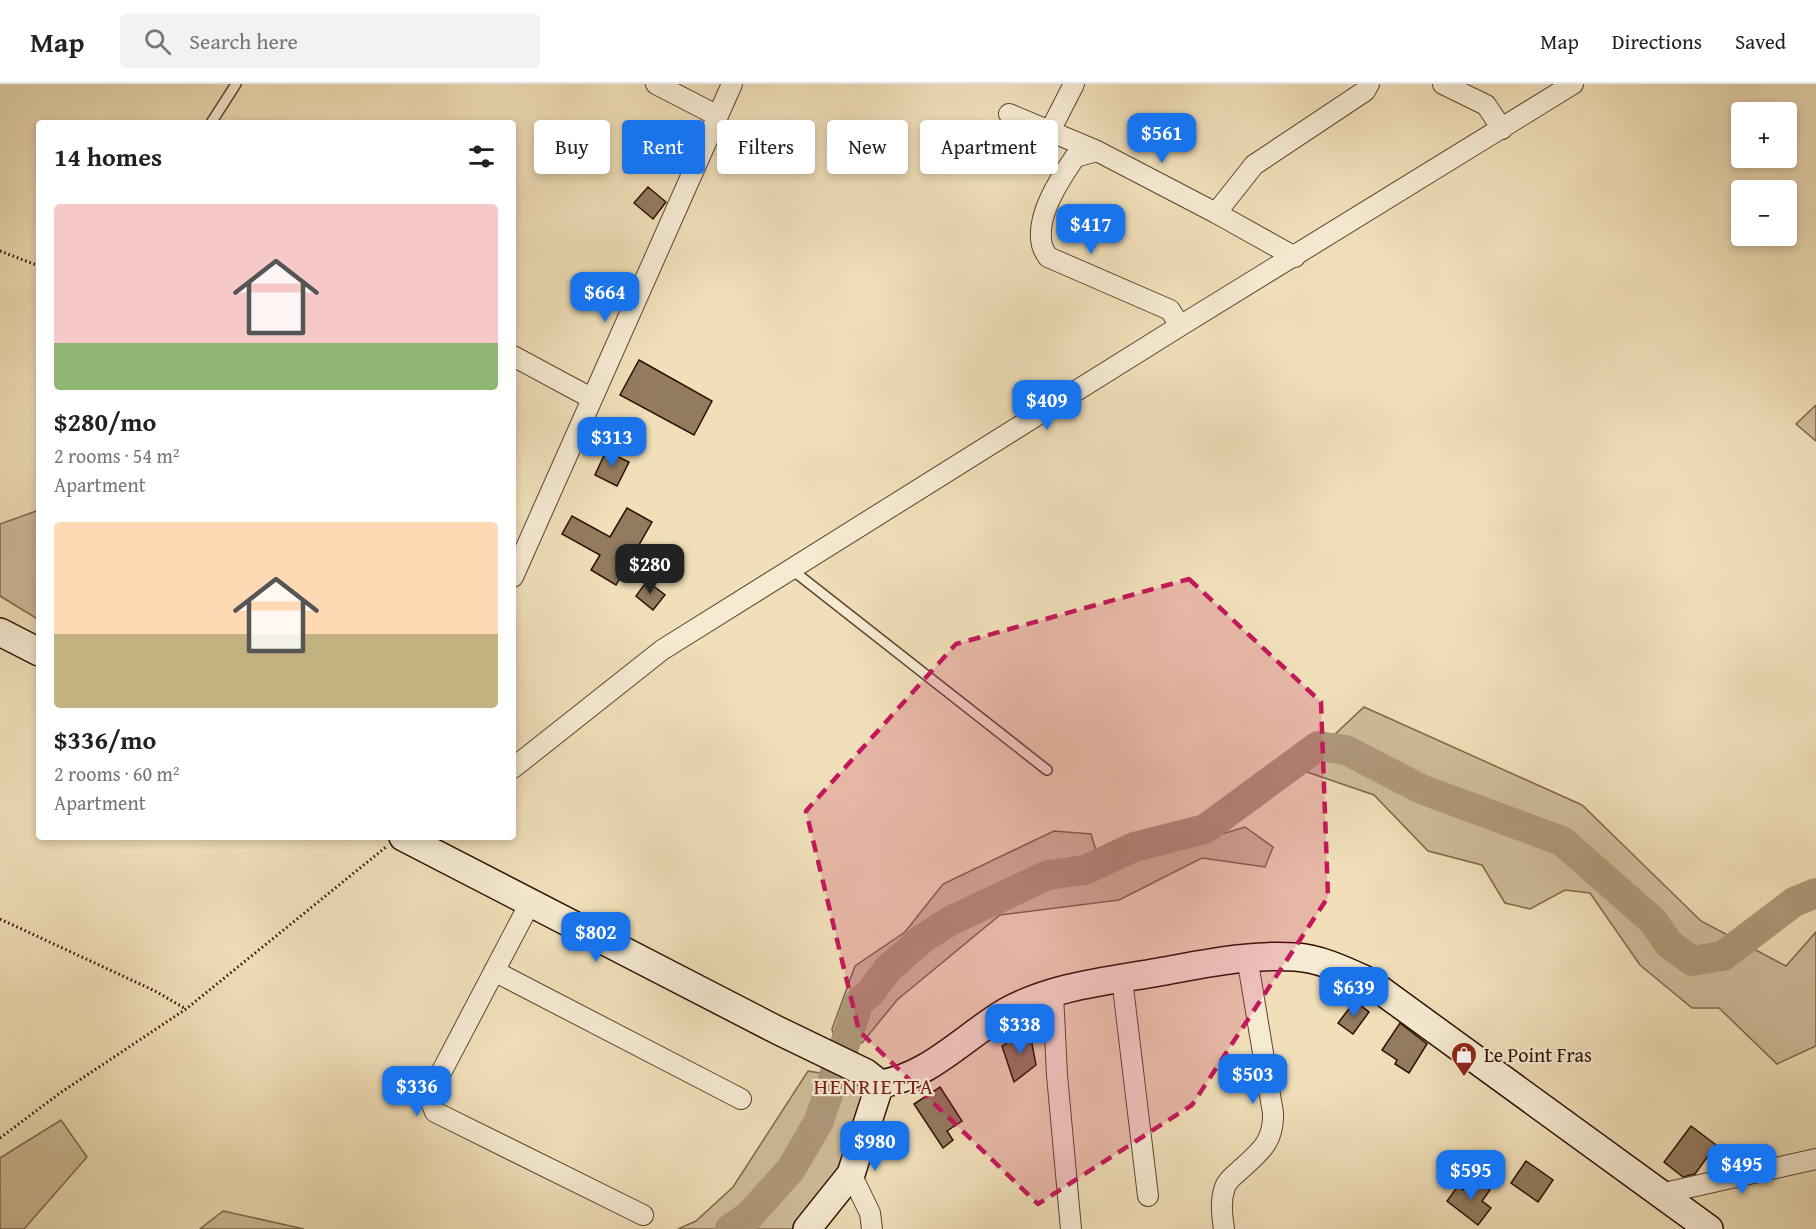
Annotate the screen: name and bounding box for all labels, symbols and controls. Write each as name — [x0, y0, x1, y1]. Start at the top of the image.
search box — [120, 14, 540, 68]
text: Map — [30, 21, 84, 62]
icon: search — [141, 25, 174, 58]
text: Search here — [189, 25, 298, 57]
text: Map — [1540, 26, 1579, 57]
text: Directions — [1612, 26, 1702, 57]
text: Saved — [1735, 26, 1786, 57]
map controls — [1731, 102, 1797, 246]
button: + — [1731, 102, 1797, 168]
pin: $561 — [1126, 113, 1198, 164]
text: $561 — [1141, 118, 1183, 147]
chip: Buy — [534, 120, 610, 174]
chip: Rent — [622, 120, 705, 174]
chip: Filters — [717, 120, 815, 174]
chip: New — [827, 120, 908, 174]
chip: Apartment — [920, 120, 1058, 174]
text: 14 homes — [54, 137, 162, 176]
icon: filters — [465, 140, 498, 173]
button: − — [1731, 180, 1797, 246]
pin: $417 — [1055, 204, 1127, 255]
text: $417 — [1070, 209, 1112, 238]
icon: home — [222, 243, 330, 351]
pin: $664 — [569, 272, 641, 323]
text: $664 — [584, 277, 626, 306]
pin: $409 — [1011, 380, 1083, 431]
text: $409 — [1026, 385, 1068, 414]
text: $280/mo — [54, 402, 156, 441]
pin: $313 — [576, 417, 648, 468]
text: $313 — [591, 422, 633, 451]
text: 2 rooms · 54 m² — [54, 441, 180, 470]
text: Apartment — [54, 470, 146, 499]
pin: $280 — [614, 544, 686, 595]
text: $280 — [629, 549, 671, 578]
icon: home — [222, 561, 330, 669]
text: $336/mo — [54, 720, 156, 759]
text: 2 rooms · 60 m² — [54, 759, 180, 788]
text: Apartment — [54, 788, 146, 817]
pin: $802 — [560, 912, 632, 963]
text: $802 — [575, 917, 617, 946]
pin: $639 — [1318, 967, 1390, 1018]
text: $639 — [1333, 972, 1375, 1001]
pin: $338 — [984, 1004, 1056, 1055]
text: $338 — [999, 1009, 1041, 1038]
shop icon: Le Point Fras — [1449, 1040, 1479, 1078]
place label: Le Point Fras — [1484, 1040, 1592, 1069]
pin: $503 — [1217, 1054, 1289, 1105]
text: $503 — [1232, 1059, 1274, 1088]
pin: $336 — [381, 1066, 453, 1117]
district label: HENRIETTA — [814, 1070, 934, 1102]
text: $336 — [396, 1071, 438, 1100]
pin: $980 — [839, 1121, 911, 1172]
text: $980 — [854, 1126, 896, 1155]
pin: $495 — [1706, 1144, 1778, 1195]
text: $495 — [1721, 1149, 1763, 1178]
pin: $595 — [1435, 1150, 1507, 1201]
text: $595 — [1450, 1155, 1492, 1184]

